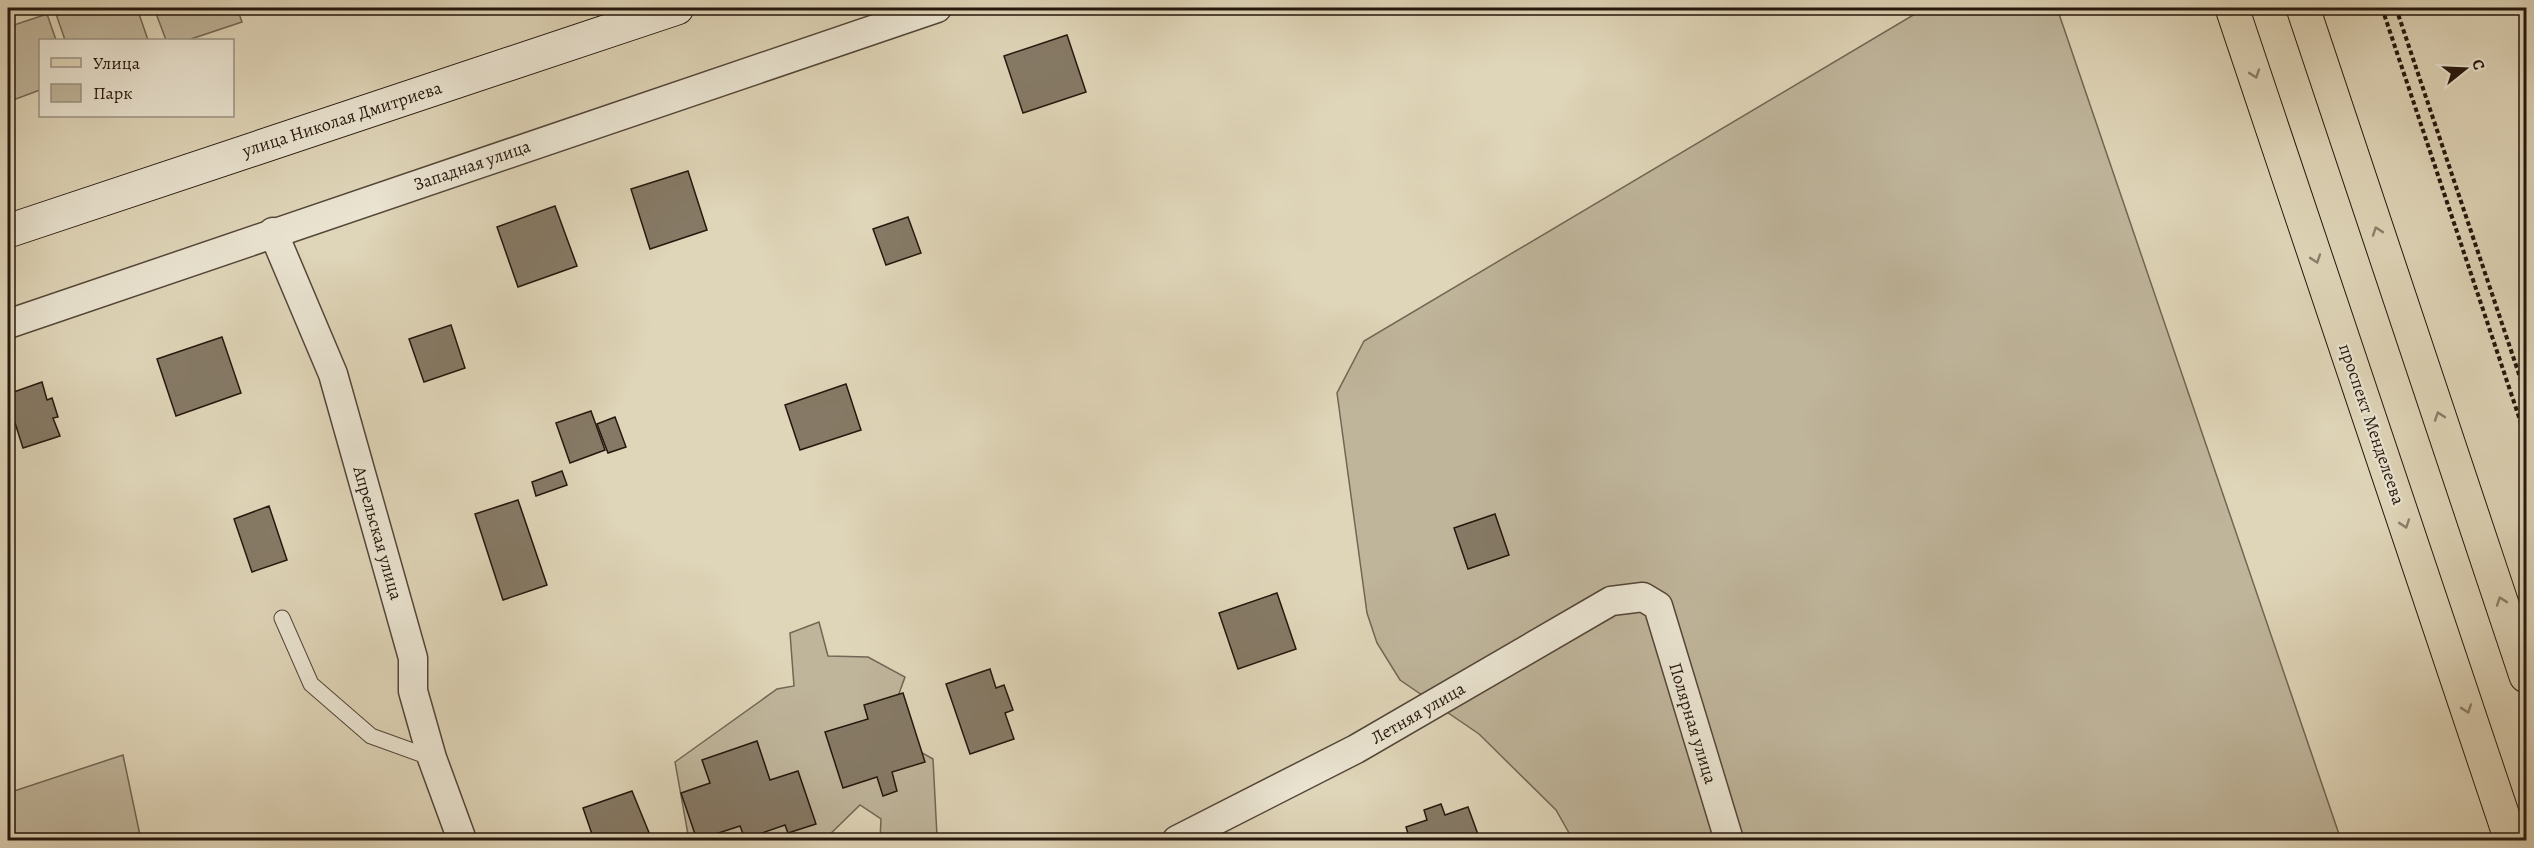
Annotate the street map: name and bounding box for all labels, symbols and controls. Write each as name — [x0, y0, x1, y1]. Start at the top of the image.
legend — [39, 39, 234, 117]
north arrow — [2435, 39, 2495, 99]
text: Улица — [93, 51, 141, 75]
text: С — [2466, 57, 2490, 73]
one-way arrow — [2247, 68, 2260, 79]
street label: улица Николая Дмитриева — [238, 75, 445, 163]
text: Парк — [93, 81, 133, 105]
street label: Западная улица — [410, 134, 534, 196]
one-way arrow — [2372, 226, 2385, 237]
one-way arrow — [2309, 253, 2322, 264]
street label: проспект Менделеева — [2333, 340, 2411, 508]
one-way arrow — [2434, 411, 2447, 422]
street label: Апрельская улица — [347, 462, 409, 603]
one-way arrow — [2398, 518, 2410, 529]
one-way arrow — [2496, 596, 2509, 607]
street label: Полярная улица — [1663, 659, 1723, 787]
street label: Летняя улица — [1367, 676, 1470, 750]
one-way arrow — [2460, 703, 2472, 713]

